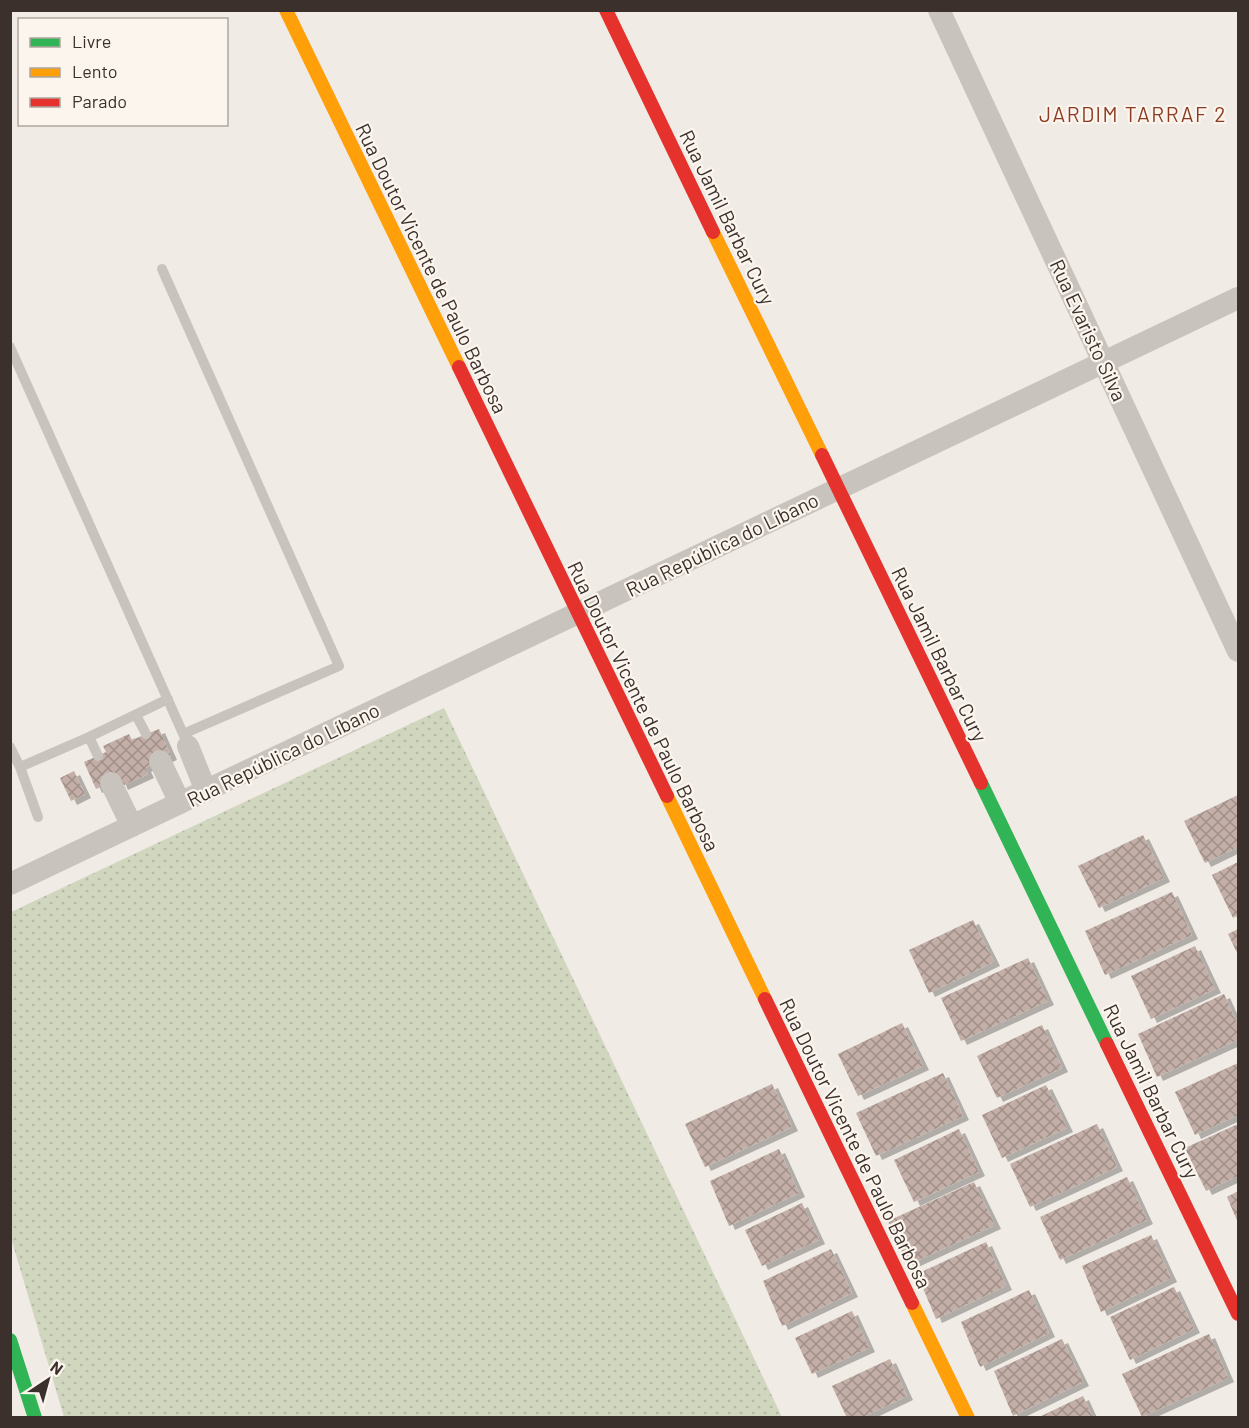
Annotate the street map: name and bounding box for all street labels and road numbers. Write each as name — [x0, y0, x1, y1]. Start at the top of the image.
street label: Rua Doutor Vicente de Paulo Barbosa — [351, 119, 513, 417]
street label: Rua Jamil Barbar Cury — [675, 126, 781, 308]
street label: Rua Evaristo Silva — [1046, 255, 1132, 405]
street label: Rua República do Líbano — [622, 487, 822, 601]
street label: Rua Doutor Vicente de Paulo Barbosa — [563, 557, 725, 855]
street label: Rua Jamil Barbar Cury — [887, 563, 993, 745]
street label: Rua República do Líbano — [183, 697, 383, 811]
street label: Rua Doutor Vicente de Paulo Barbosa — [775, 994, 937, 1292]
street label: Rua Jamil Barbar Cury — [1099, 1000, 1205, 1182]

